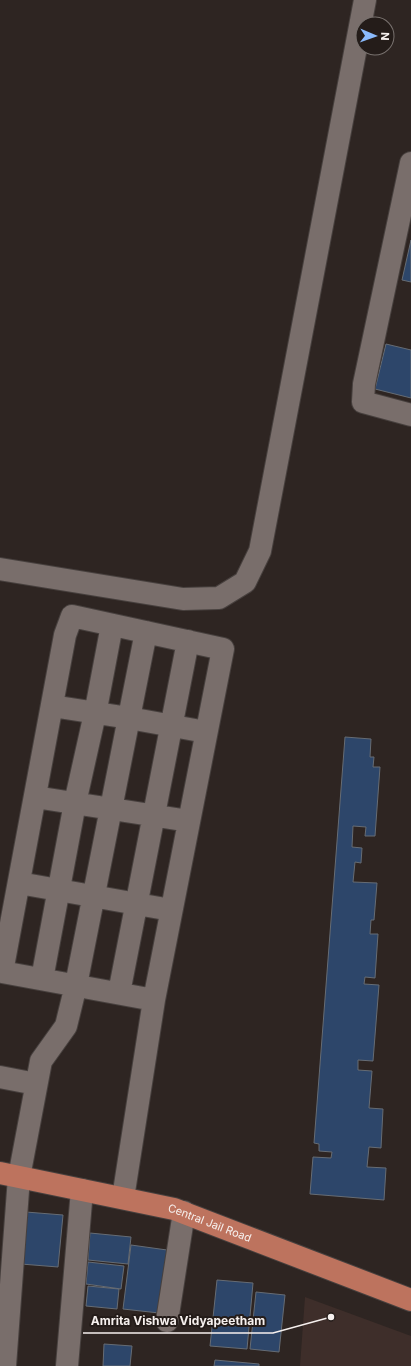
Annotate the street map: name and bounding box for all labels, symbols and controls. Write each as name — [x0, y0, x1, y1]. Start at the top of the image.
north arrow — [355, 16, 395, 56]
text: N — [378, 32, 392, 41]
street label: Central Jail Road — [167, 1201, 253, 1245]
callout: Amrita Vishwa Vidyapeetham — [83, 1309, 273, 1333]
text: Amrita Vishwa Vidyapeetham — [91, 1313, 265, 1328]

